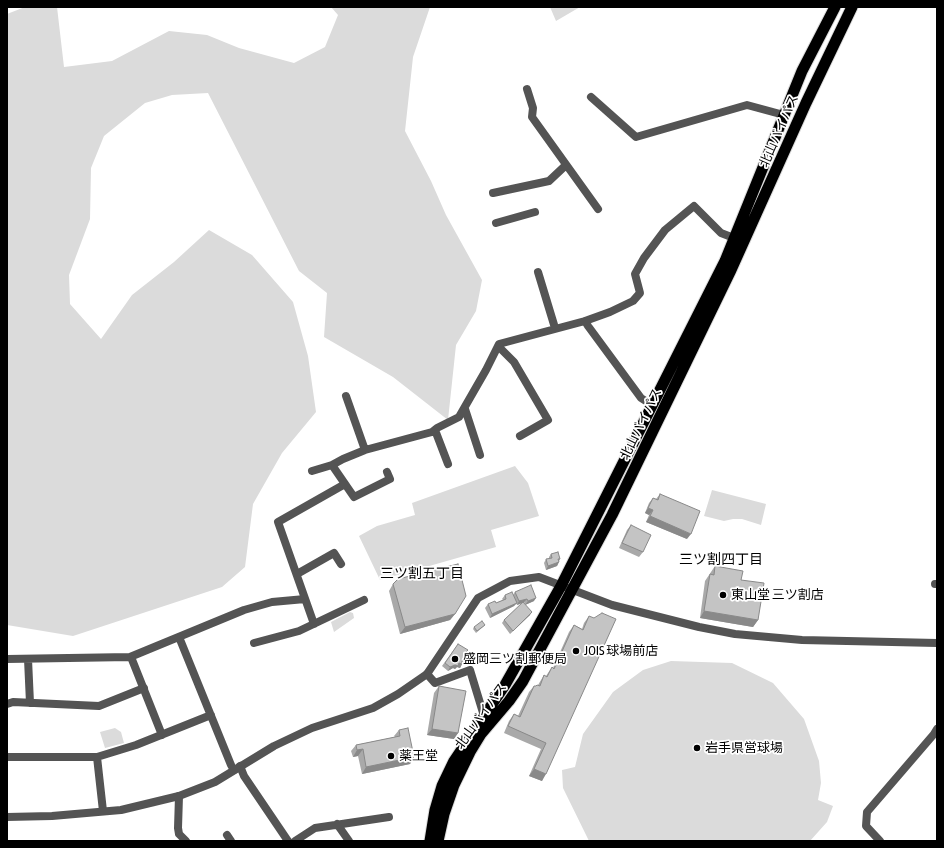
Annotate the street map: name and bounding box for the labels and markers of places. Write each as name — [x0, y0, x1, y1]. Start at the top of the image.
place label: 東山堂 三ツ割店 — [731, 587, 824, 603]
marker: 東山堂 三ツ割店 — [718, 590, 728, 600]
place label: JOIS 球場前店 — [584, 643, 658, 659]
marker: JOIS 球場前店 — [571, 646, 581, 656]
place label: 盛岡三ツ割郵便局 — [463, 651, 567, 667]
marker: 盛岡三ツ割郵便局 — [450, 654, 460, 664]
place label: 岩手県営球場 — [705, 740, 783, 756]
marker: 岩手県営球場 — [692, 743, 702, 753]
place label: 薬王堂 — [399, 748, 438, 764]
marker: 薬王堂 — [386, 751, 396, 761]

